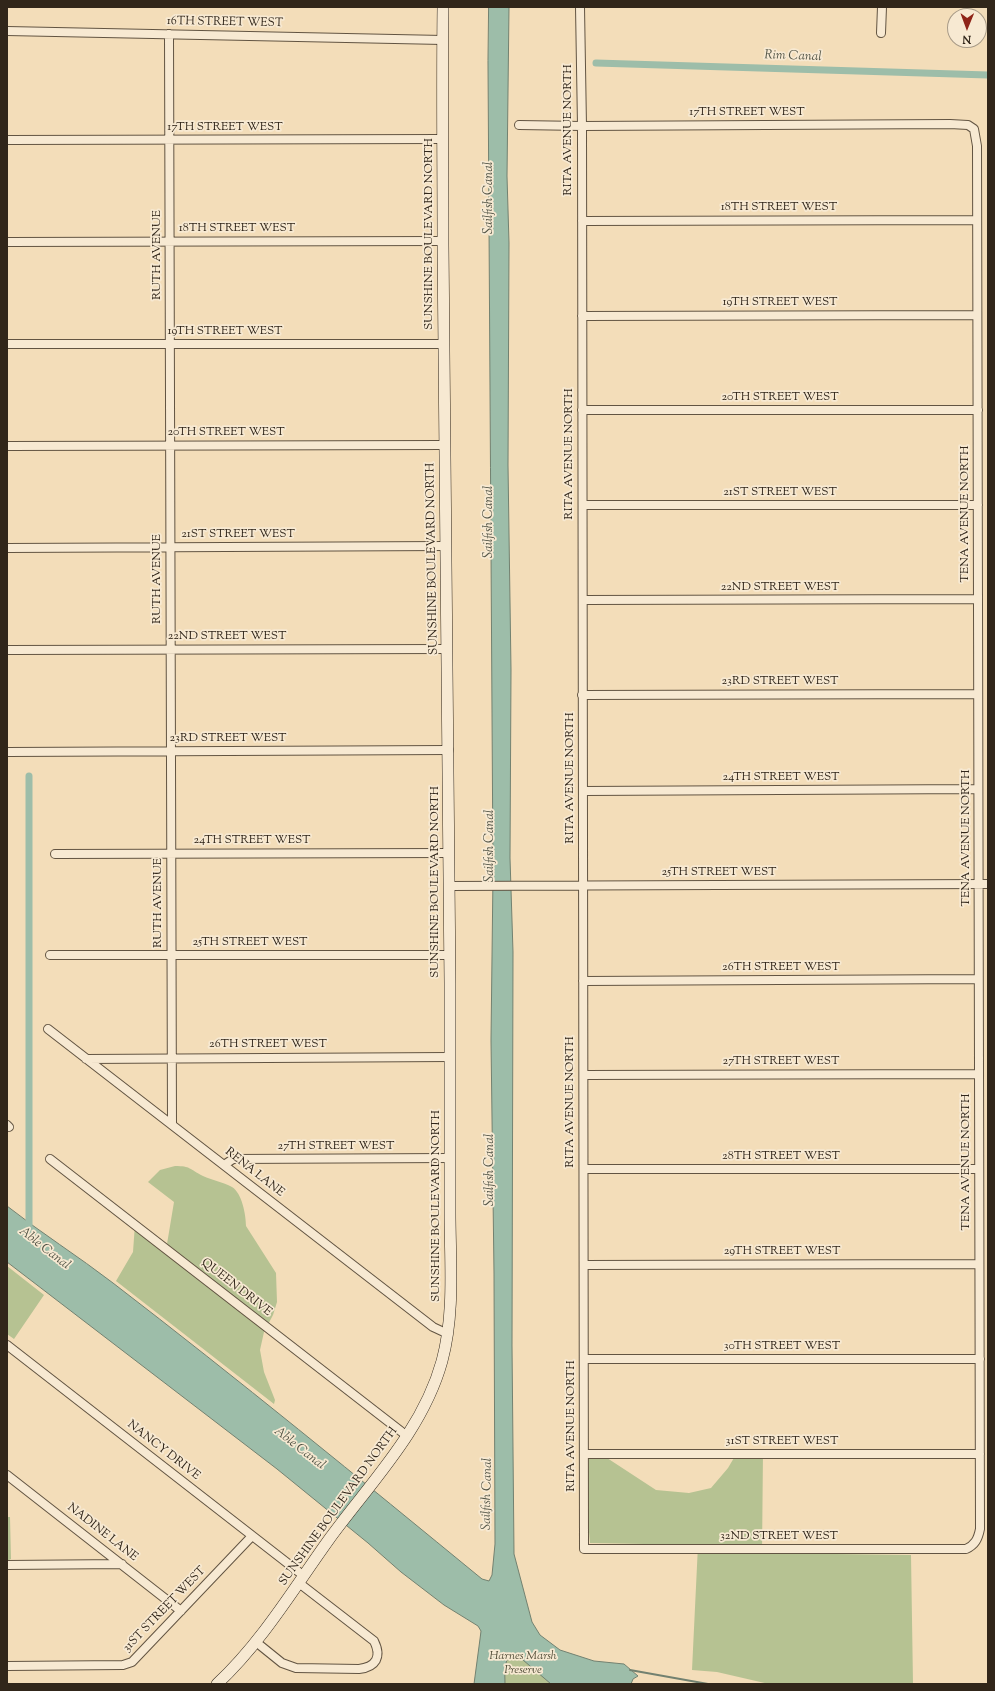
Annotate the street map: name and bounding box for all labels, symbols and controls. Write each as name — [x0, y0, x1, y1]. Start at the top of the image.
north arrow — [947, 8, 987, 48]
street label: 16TH STREET WEST — [167, 15, 283, 31]
text: N — [962, 31, 971, 47]
water label: Rim Canal — [764, 48, 822, 66]
street label: RITA AVENUE NORTH — [562, 64, 576, 196]
street label: 17TH STREET WEST — [689, 106, 805, 120]
street label: 17TH STREET WEST — [167, 121, 283, 135]
street label: SUNSHINE BOULEVARD NORTH — [423, 138, 437, 330]
water label: Sailfish Canal — [482, 162, 498, 234]
street label: 18TH STREET WEST — [721, 201, 837, 215]
street label: RUTH AVENUE — [151, 210, 165, 300]
street label: 18TH STREET WEST — [179, 222, 295, 236]
street label: 19TH STREET WEST — [722, 296, 838, 310]
street label: 19TH STREET WEST — [167, 325, 283, 339]
street label: RITA AVENUE NORTH — [563, 388, 577, 520]
street label: 20TH STREET WEST — [721, 391, 839, 405]
street label: 20TH STREET WEST — [167, 426, 285, 440]
street label: TENA AVENUE NORTH — [959, 446, 973, 582]
street label: SUNSHINE BOULEVARD NORTH — [424, 463, 442, 655]
water label: Sailfish Canal — [482, 486, 498, 558]
street label: 21ST STREET WEST — [723, 486, 837, 500]
street label: 21ST STREET WEST — [181, 528, 295, 542]
street label: RUTH AVENUE — [151, 534, 165, 624]
street label: 22ND STREET WEST — [721, 581, 839, 595]
street label: 22ND STREET WEST — [168, 630, 286, 644]
street label: 23RD STREET WEST — [722, 675, 838, 689]
street label: RITA AVENUE NORTH — [564, 712, 578, 844]
street label: 23RD STREET WEST — [170, 732, 286, 746]
street label: TENA AVENUE NORTH — [960, 770, 974, 906]
street label: 24TH STREET WEST — [723, 771, 839, 785]
street label: SUNSHINE BOULEVARD NORTH — [429, 786, 443, 978]
water label: Sailfish Canal — [483, 810, 499, 882]
street label: 24TH STREET WEST — [194, 834, 310, 848]
street label: RUTH AVENUE — [152, 858, 166, 948]
street label: 25TH STREET WEST — [662, 866, 776, 880]
street label: 25TH STREET WEST — [193, 936, 307, 950]
street label: 26TH STREET WEST — [722, 961, 840, 975]
street label: RITA AVENUE NORTH — [564, 1036, 578, 1168]
street label: 26TH STREET WEST — [209, 1038, 327, 1052]
street label: 27TH STREET WEST — [723, 1055, 839, 1069]
street label: TENA AVENUE NORTH — [960, 1094, 974, 1230]
street label: SUNSHINE BOULEVARD NORTH — [430, 1110, 444, 1302]
water label: Sailfish Canal — [483, 1134, 499, 1206]
street label: 27TH STREET WEST — [278, 1140, 394, 1154]
street label: RENA LANE — [221, 1145, 287, 1201]
street label: 28TH STREET WEST — [722, 1150, 840, 1164]
water label: Able Canal — [15, 1224, 73, 1274]
street label: 29TH STREET WEST — [724, 1245, 840, 1259]
street label: QUEEN DRIVE — [198, 1256, 274, 1320]
street label: 30TH STREET WEST — [724, 1340, 840, 1354]
street label: RITA AVENUE NORTH — [565, 1360, 579, 1492]
street label: NANCY DRIVE — [124, 1418, 202, 1484]
water label: Able Canal — [270, 1424, 328, 1474]
street label: SUNSHINE BOULEVARD NORTH — [277, 1425, 401, 1589]
street label: 31ST STREET WEST — [726, 1435, 838, 1449]
water label: Sailfish Canal — [480, 1458, 496, 1530]
street label: NADINE LANE — [64, 1501, 140, 1565]
street label: 32ND STREET WEST — [720, 1530, 838, 1544]
street label: 31ST STREET WEST — [121, 1564, 209, 1656]
park label: Harnes Marsh Preserve — [489, 1650, 557, 1678]

